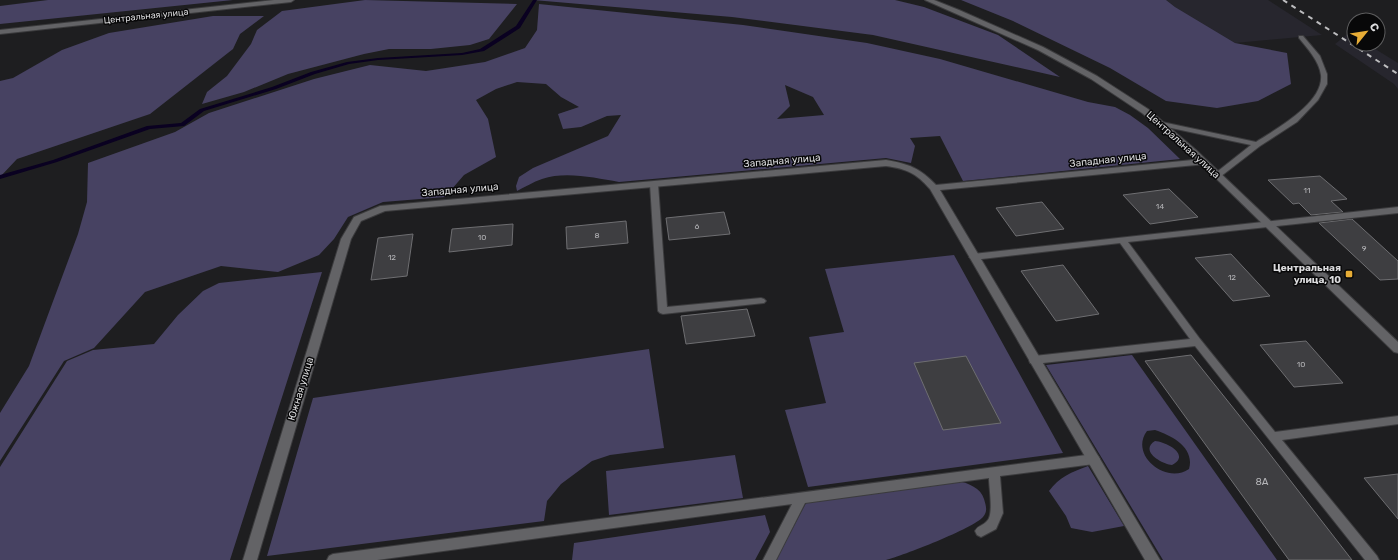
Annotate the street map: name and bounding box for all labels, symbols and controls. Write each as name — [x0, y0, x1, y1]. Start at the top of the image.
street label: Центральная улица — [103, 7, 189, 25]
north arrow — [1346, 12, 1386, 52]
text: С — [1367, 21, 1382, 34]
street label: Центральная улица — [1144, 109, 1222, 181]
street label: Западная улица — [1069, 150, 1147, 170]
street label: Западная улица — [743, 152, 821, 170]
street label: Западная улица — [421, 181, 499, 199]
house number: 11 — [1304, 186, 1310, 195]
house number: 14 — [1156, 202, 1164, 211]
house number: 6 — [695, 222, 700, 231]
house number: 8 — [594, 231, 600, 240]
house number: 10 — [478, 233, 486, 242]
house number: 9 — [1362, 244, 1367, 253]
house number: 12 — [388, 253, 396, 262]
place label: Центральная улица, 10 — [1273, 262, 1341, 286]
marker: Центральная улица, 10 — [1344, 269, 1354, 279]
house number: 12 — [1228, 273, 1236, 282]
street label: Южная улица — [286, 356, 316, 422]
house number: 10 — [1297, 360, 1305, 369]
house number: 8А — [1255, 476, 1269, 488]

